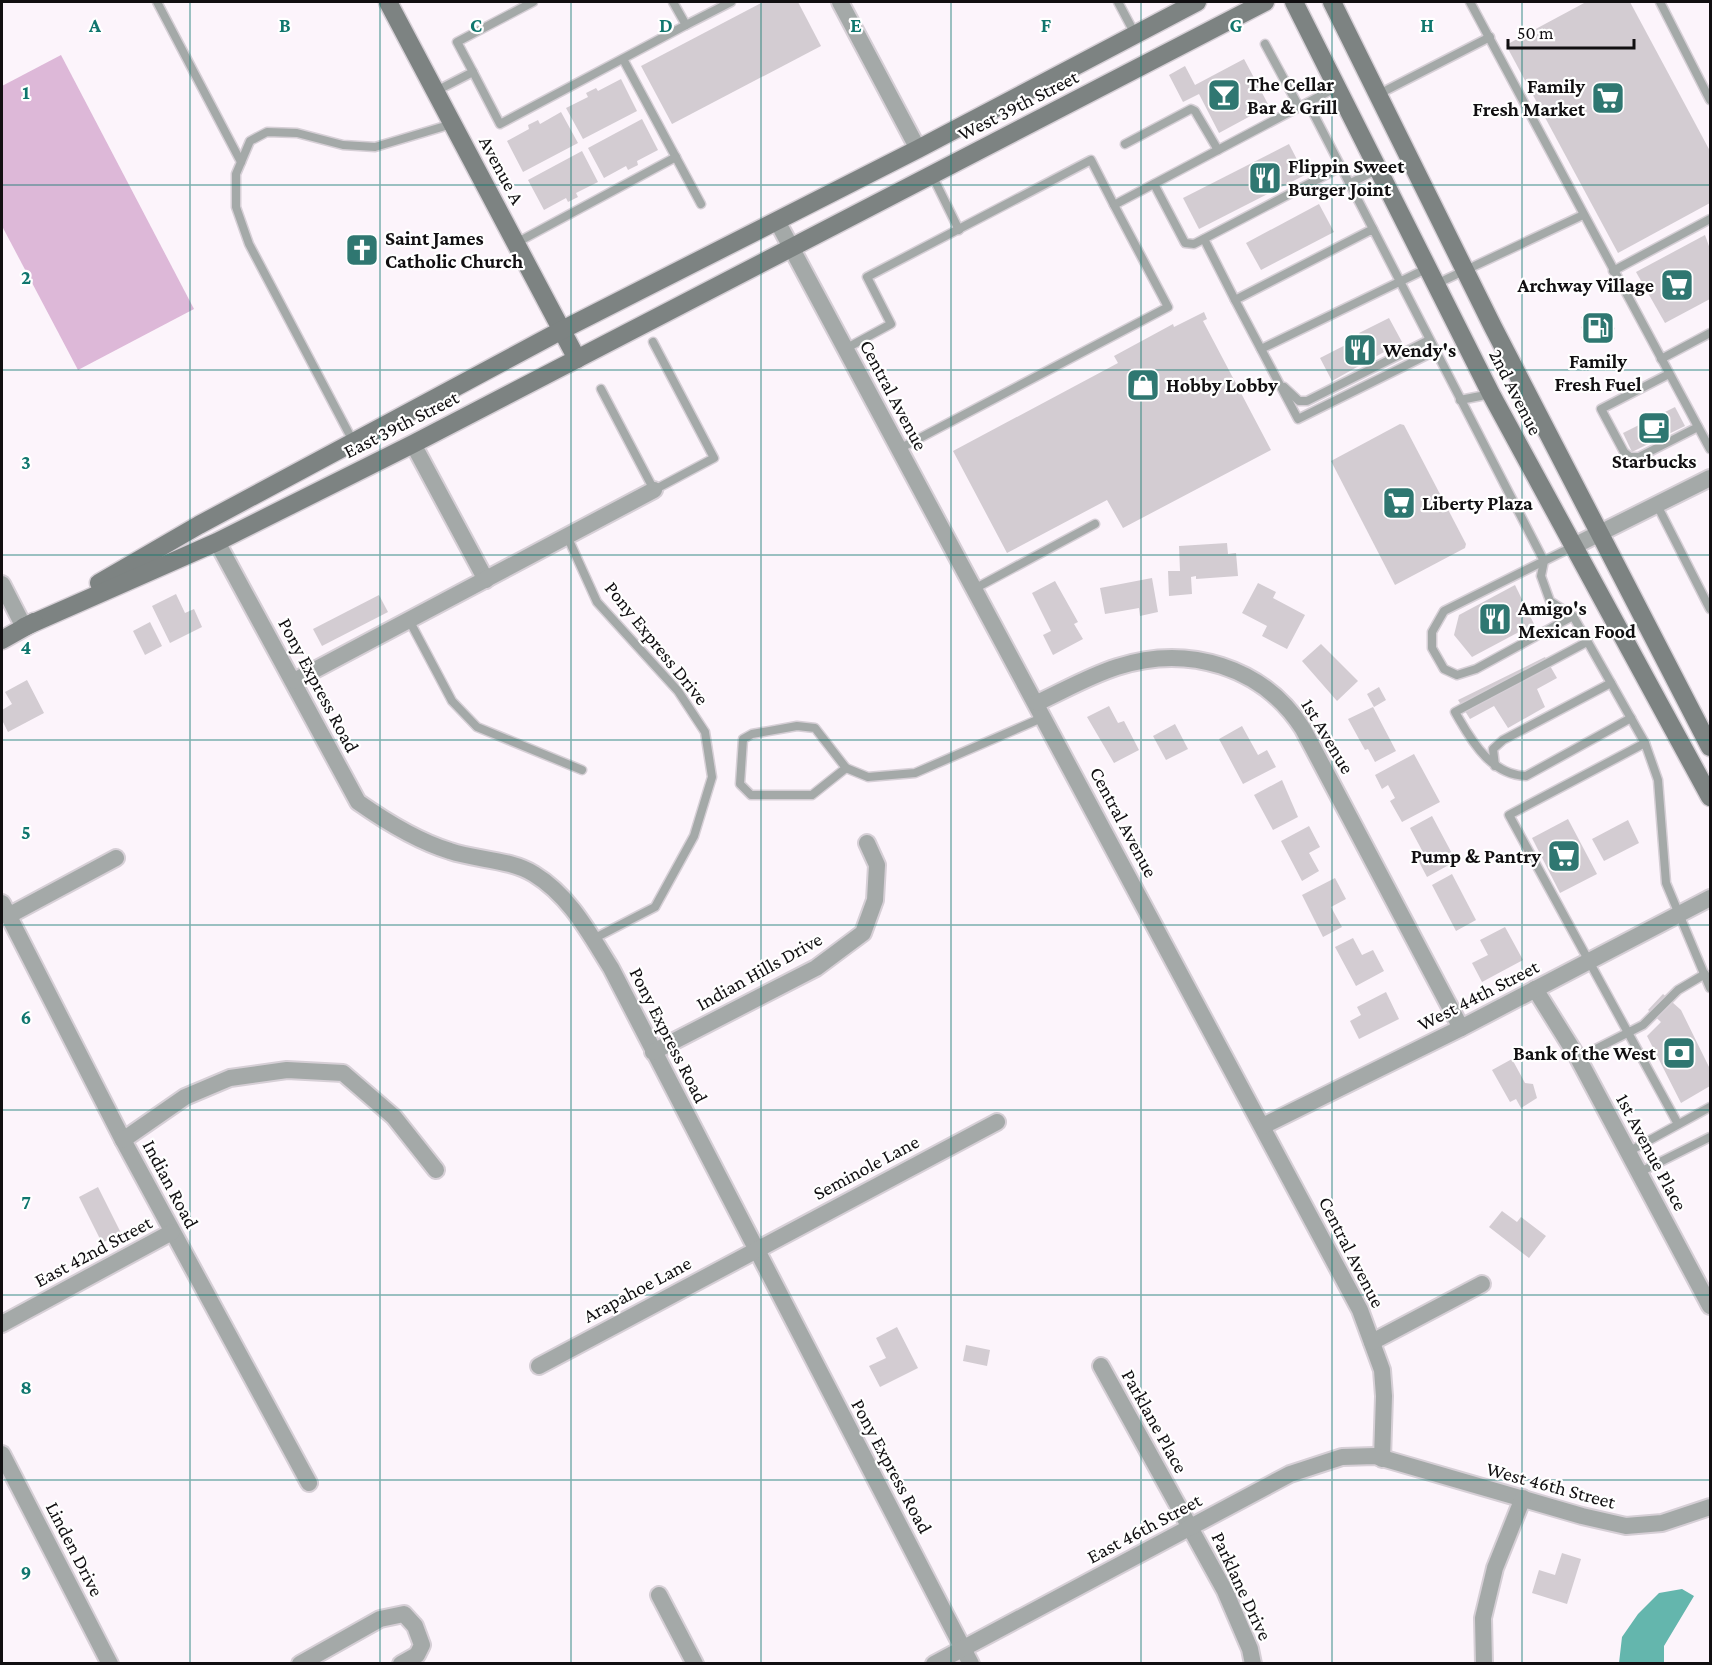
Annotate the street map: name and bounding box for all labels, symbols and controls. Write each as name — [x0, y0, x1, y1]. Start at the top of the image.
scale bar — [1508, 12, 1634, 50]
text: A — [88, 14, 102, 36]
text: B — [279, 14, 291, 36]
text: C — [470, 14, 482, 36]
text: D — [659, 14, 673, 36]
text: E — [850, 14, 862, 36]
text: F — [1041, 14, 1052, 36]
text: G — [1230, 14, 1243, 36]
text: H — [1420, 14, 1434, 36]
text: 50 m — [1517, 23, 1554, 43]
street label: West 39th Street — [954, 65, 1082, 145]
place label: The Cellar Bar & Grill — [1247, 73, 1338, 118]
place label: Family Fresh Market — [1472, 75, 1586, 120]
bar icon: The Cellar Bar & Grill — [1206, 77, 1242, 113]
supermarket icon: Family Fresh Market — [1590, 80, 1626, 116]
text: 1 — [22, 81, 30, 103]
street label: Avenue A — [475, 132, 529, 208]
place label: Flippin Sweet Burger Joint — [1288, 155, 1405, 200]
restaurant icon: Flippin Sweet Burger Joint — [1247, 160, 1283, 196]
place label: Saint James Catholic Church — [385, 227, 524, 272]
church icon: Saint James Catholic Church — [344, 232, 380, 268]
text: 2 — [21, 266, 31, 288]
supermarket icon: Archway Village — [1659, 267, 1695, 303]
place label: Archway Village — [1516, 274, 1654, 296]
fuel station icon: Family Fresh Fuel — [1580, 310, 1616, 346]
restaurant icon: Wendy's — [1342, 332, 1378, 368]
street label: Central Avenue — [856, 336, 932, 454]
place label: Wendy's — [1382, 339, 1456, 361]
street label: 2nd Avenue — [1485, 345, 1547, 439]
place label: Family Fresh Fuel — [1554, 350, 1642, 395]
shop icon: Hobby Lobby — [1125, 367, 1161, 403]
place label: Hobby Lobby — [1166, 374, 1278, 396]
street label: East 39th Street — [340, 385, 462, 462]
cafe icon: Starbucks — [1636, 410, 1672, 446]
place label: Starbucks — [1612, 450, 1696, 472]
text: 3 — [21, 451, 31, 473]
supermarket icon: Liberty Plaza — [1381, 485, 1417, 521]
place label: Liberty Plaza — [1422, 492, 1533, 514]
street label: Pony Express Drive — [600, 577, 714, 710]
place label: Amigo's Mexican Food — [1517, 597, 1636, 642]
restaurant icon: Amigo's Mexican Food — [1477, 601, 1513, 637]
street label: Pony Express Road — [273, 614, 364, 757]
text: 4 — [21, 636, 32, 658]
street label: 1st Avenue — [1297, 694, 1359, 778]
street label: Central Avenue — [1086, 763, 1162, 881]
text: 5 — [21, 821, 31, 843]
supermarket icon: Pump & Pantry — [1546, 838, 1582, 874]
place label: Pump & Pantry — [1411, 845, 1541, 867]
street label: Indian Hills Drive — [692, 927, 826, 1015]
street label: West 44th Street — [1414, 955, 1543, 1035]
street label: Pony Express Road — [624, 964, 713, 1107]
text: 6 — [21, 1006, 31, 1028]
bank icon: Bank of the West — [1661, 1035, 1697, 1071]
place label: Bank of the West — [1513, 1042, 1657, 1064]
street label: 1st Avenue Place — [1612, 1090, 1692, 1214]
street label: Seminole Lane — [809, 1130, 923, 1204]
street label: Indian Road — [139, 1136, 204, 1232]
text: 7 — [21, 1191, 31, 1213]
street label: Central Avenue — [1315, 1193, 1390, 1311]
street label: East 42nd Street — [31, 1211, 156, 1291]
street label: Arapahoe Lane — [579, 1251, 695, 1328]
street label: Parklane Place — [1118, 1365, 1193, 1477]
text: 8 — [20, 1376, 32, 1398]
street label: Pony Express Road — [846, 1395, 937, 1538]
street label: West 46th Street — [1484, 1457, 1618, 1513]
street label: East 46th Street — [1083, 1488, 1205, 1567]
street label: Linden Drive — [42, 1498, 108, 1600]
street label: Parklane Drive — [1207, 1528, 1277, 1644]
text: 9 — [21, 1561, 31, 1583]

